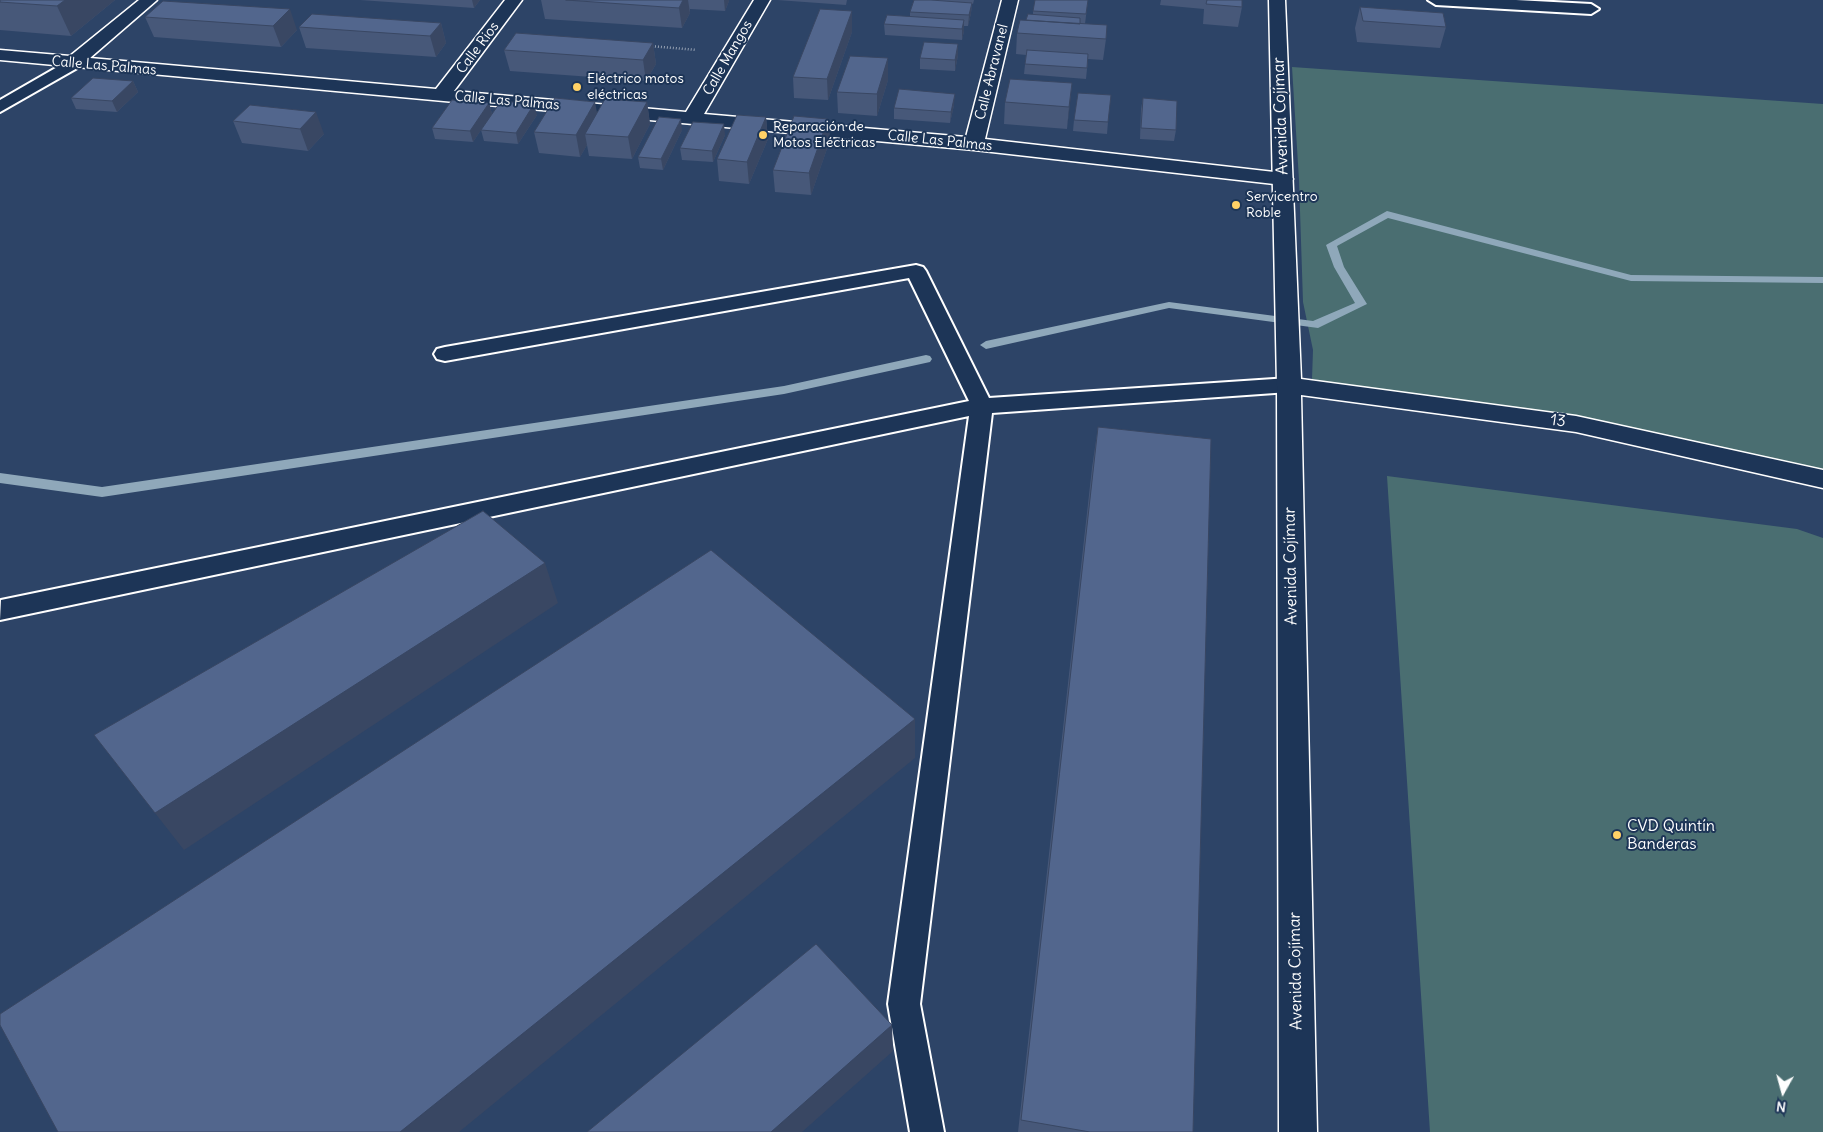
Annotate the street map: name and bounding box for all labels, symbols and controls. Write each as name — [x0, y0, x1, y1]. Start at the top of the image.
street label: Calle Mangos — [700, 18, 756, 98]
street label: Calle Rios — [453, 19, 503, 77]
street label: Calle Abravanel — [972, 22, 1012, 122]
street label: Calle Las Palmas — [51, 53, 157, 79]
street label: Avenida Cojímar — [1269, 57, 1293, 175]
place label: Eléctrico motos eléctricas — [587, 71, 684, 104]
marker: Eléctrico motos eléctricas — [571, 81, 583, 93]
street label: Calle Las Palmas — [454, 88, 560, 114]
place label: Reparación de Motos Eléctricas — [773, 119, 875, 152]
street label: Calle Las Palmas — [887, 127, 993, 155]
marker: Reparación de Motos Eléctricas — [757, 129, 769, 141]
place label: Servicentro Roble — [1246, 189, 1318, 222]
marker: Servicentro Roble — [1230, 199, 1242, 211]
street label: 13 — [1549, 410, 1567, 432]
street label: Avenida Cojímar — [1280, 507, 1302, 625]
place label: CVD Quintín Banderas — [1627, 816, 1715, 854]
marker: CVD Quintín Banderas — [1611, 829, 1623, 841]
street label: Avenida Cojímar — [1285, 912, 1307, 1030]
north arrow — [1758, 1067, 1808, 1117]
text: N — [1775, 1097, 1787, 1116]

